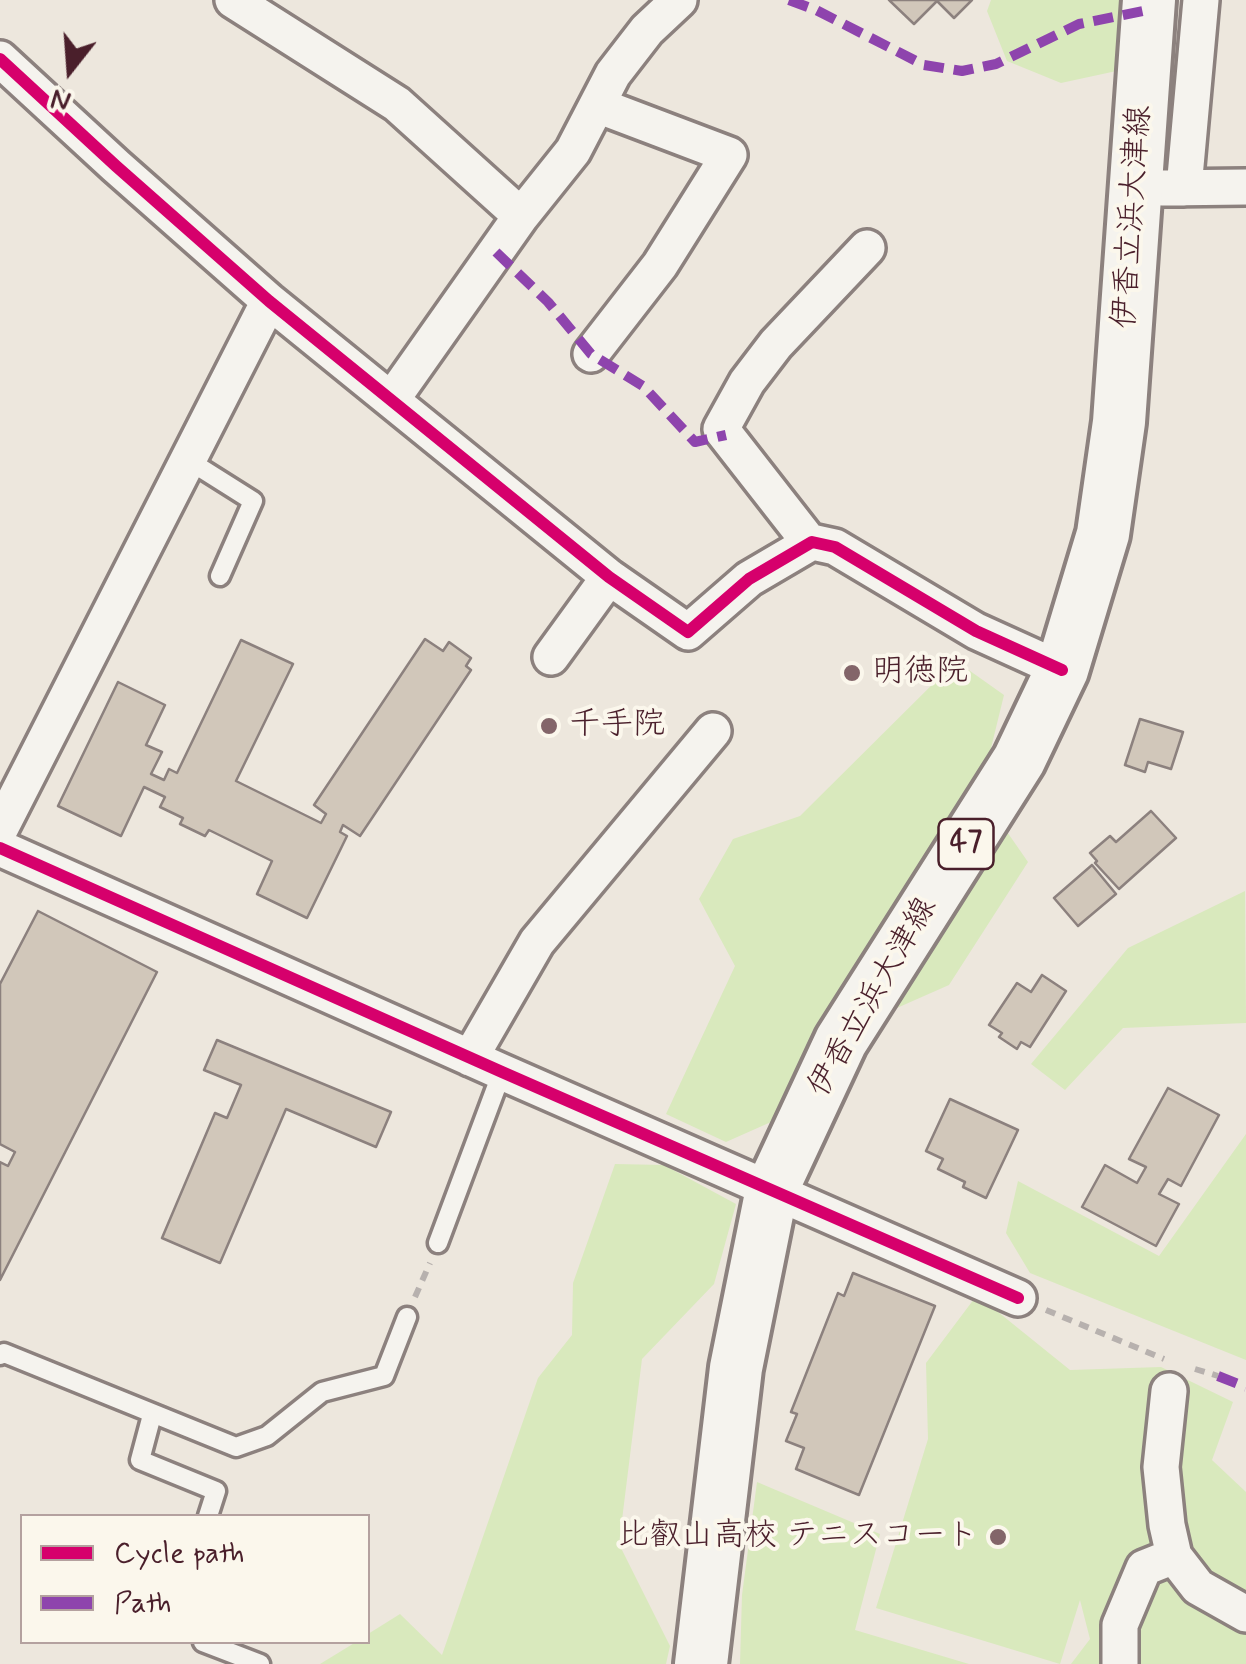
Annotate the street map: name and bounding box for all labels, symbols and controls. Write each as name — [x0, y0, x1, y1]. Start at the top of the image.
north arrow — [20, 20, 120, 120]
text: N — [47, 79, 75, 120]
street label: 伊香立浜大津線 — [1107, 104, 1161, 330]
place label: 明徳院 — [872, 654, 968, 692]
marker: 明徳院 — [841, 662, 863, 684]
place label: 千手院 — [569, 707, 665, 745]
marker: 千手院 — [538, 715, 560, 737]
road number: 47 — [938, 819, 994, 869]
street label: 伊香立浜大津線 — [801, 891, 947, 1105]
legend — [20, 1514, 370, 1644]
place label: 比叡山高校 テニスコート — [617, 1518, 978, 1556]
marker: 比叡山高校 テニスコート — [987, 1526, 1009, 1548]
text: Cycle path — [114, 1534, 245, 1573]
text: Path — [114, 1584, 172, 1623]

